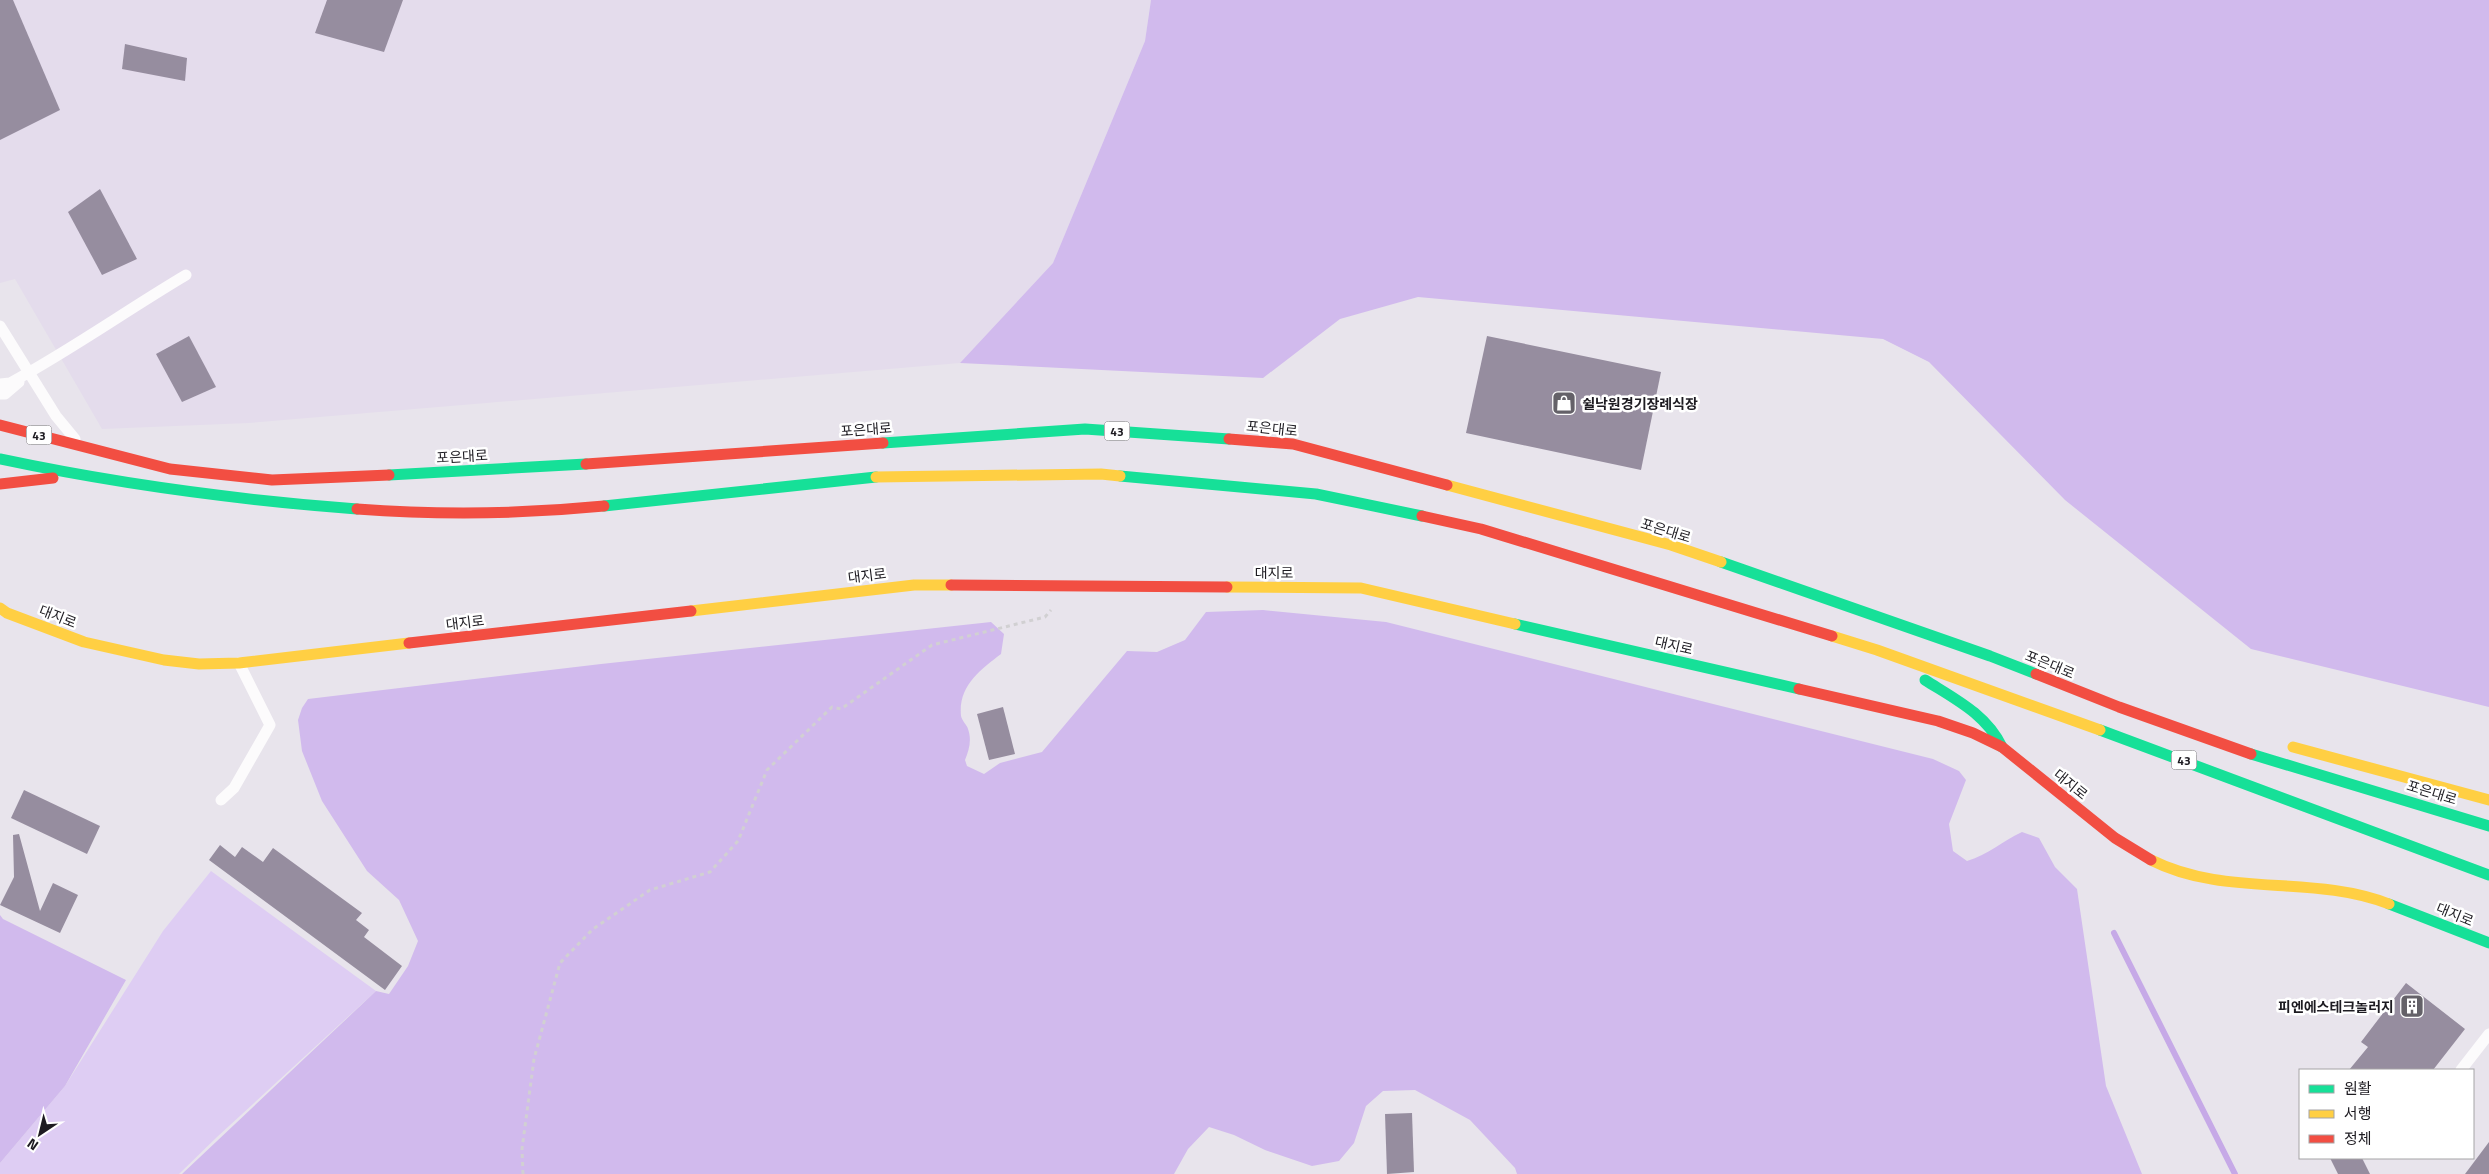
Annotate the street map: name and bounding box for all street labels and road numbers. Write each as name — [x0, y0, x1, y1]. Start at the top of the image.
street label: 포은대로 — [1245, 415, 1299, 441]
street label: 포은대로 — [840, 417, 893, 441]
road number: 43 — [1104, 422, 1130, 441]
road number: 43 — [26, 426, 52, 444]
street label: 포은대로 — [436, 444, 488, 468]
street label: 포은대로 — [1638, 512, 1694, 548]
street label: 대지로 — [847, 562, 888, 588]
street label: 대지로 — [1255, 562, 1293, 583]
street label: 대지로 — [36, 599, 80, 633]
street label: 대지로 — [445, 609, 486, 635]
street label: 대지로 — [1653, 630, 1695, 660]
street label: 포은대로 — [2022, 645, 2078, 683]
road number: 43 — [2172, 750, 2196, 770]
street label: 대지로 — [2049, 764, 2093, 804]
street label: 포은대로 — [2404, 774, 2460, 810]
street label: 대지로 — [2433, 897, 2477, 931]

